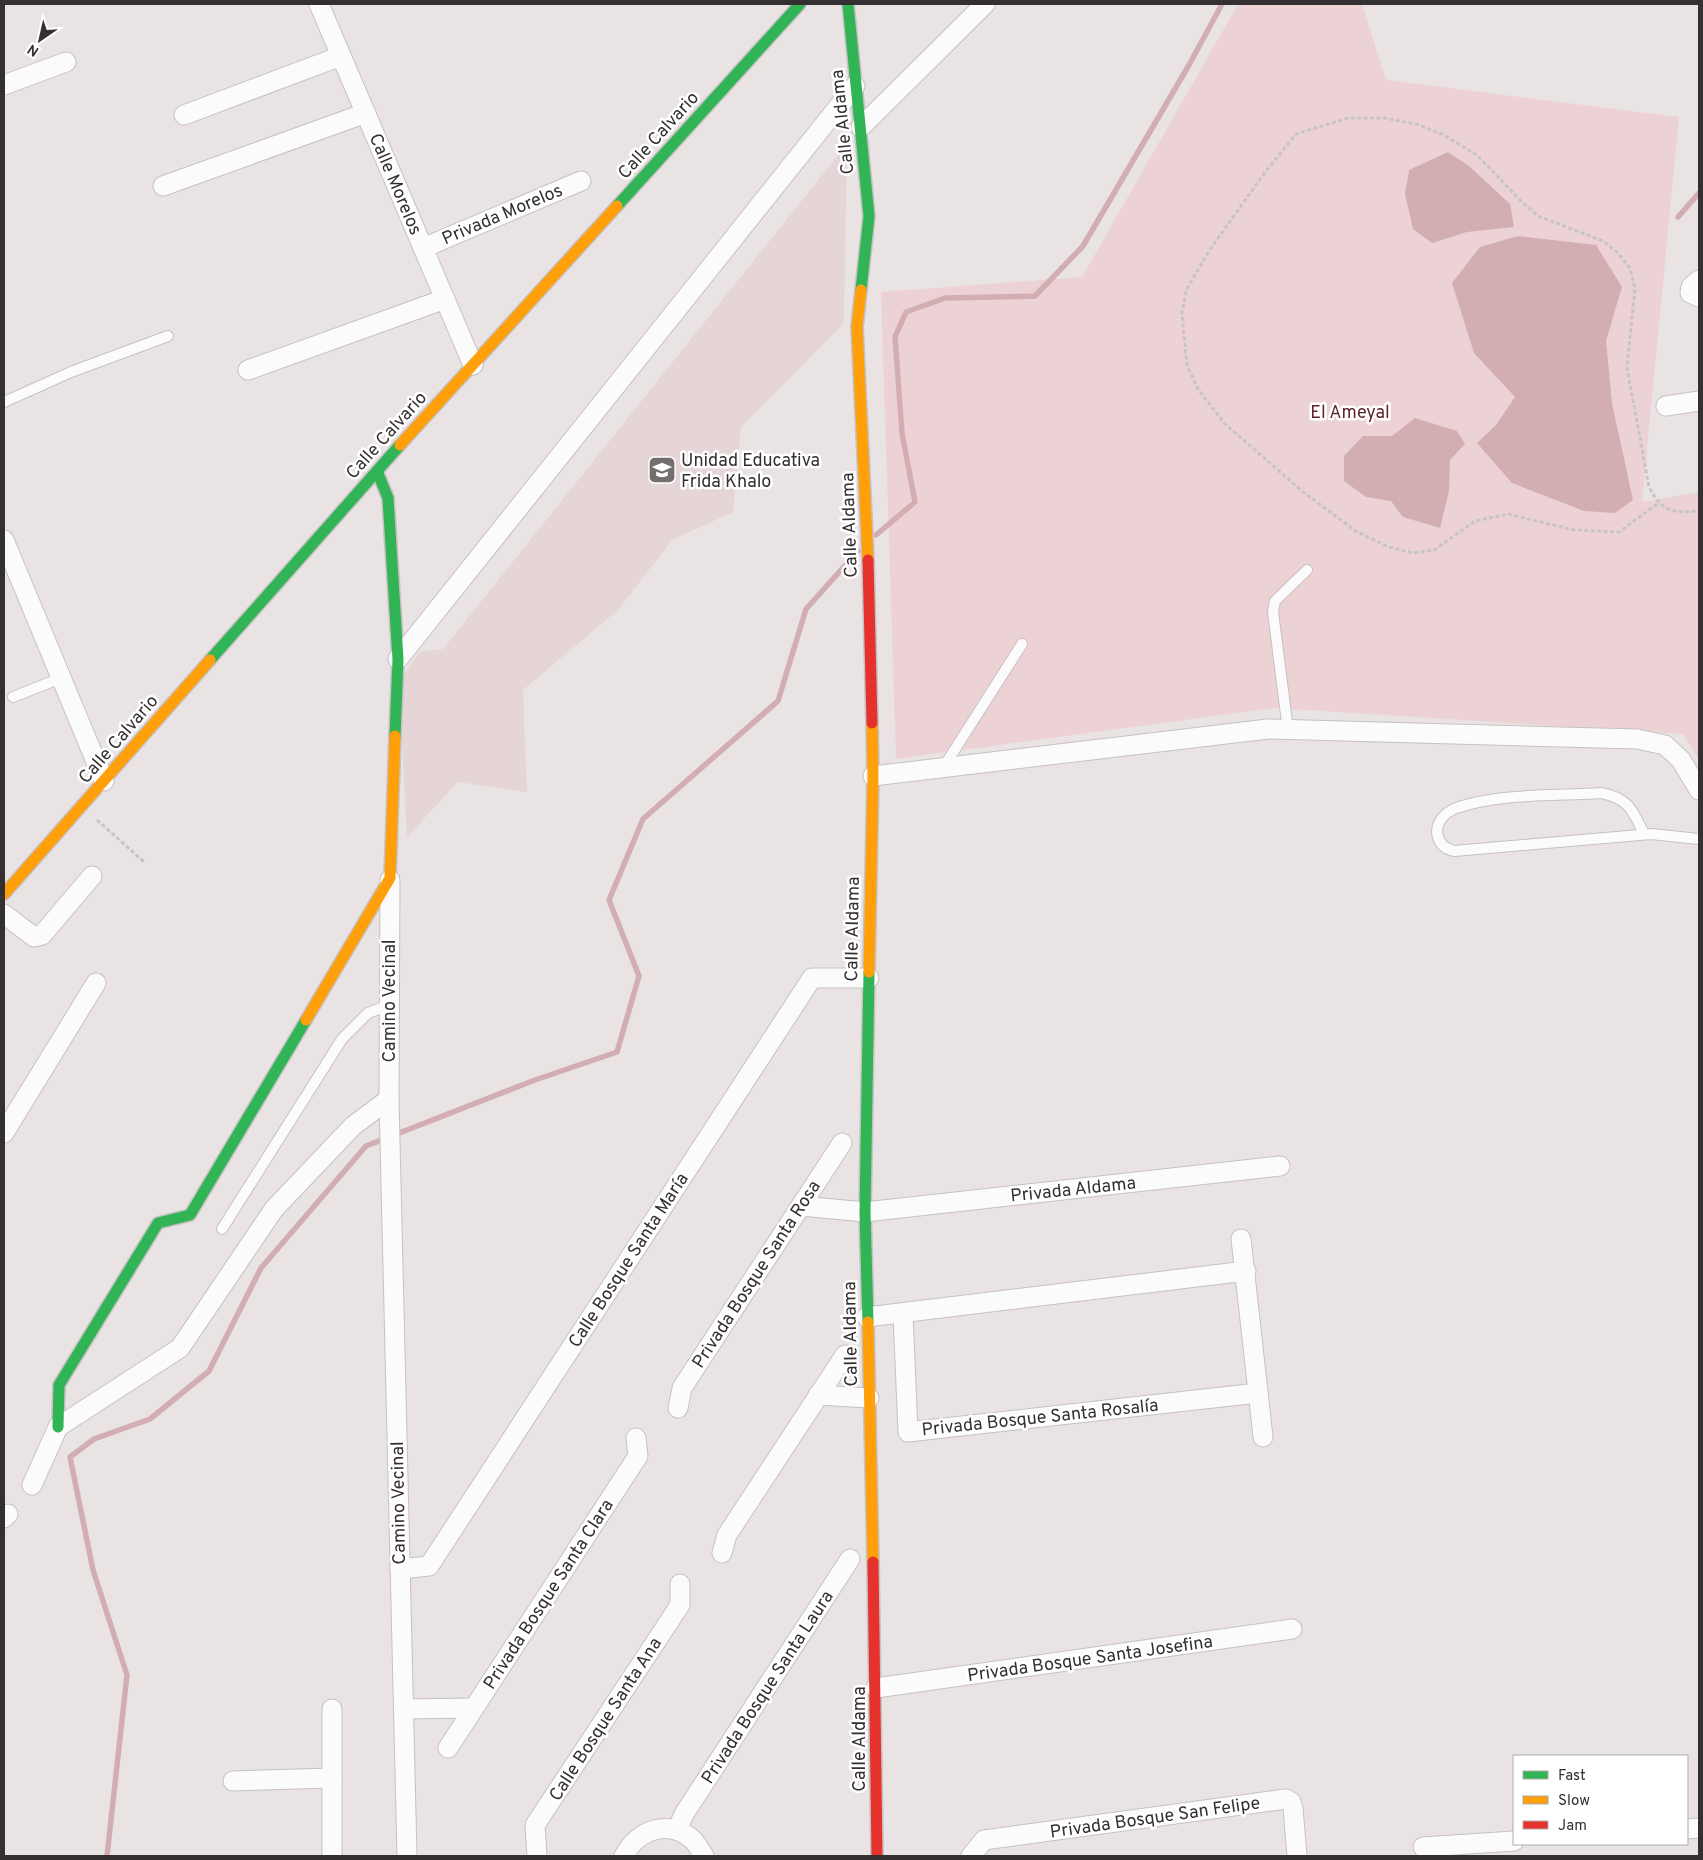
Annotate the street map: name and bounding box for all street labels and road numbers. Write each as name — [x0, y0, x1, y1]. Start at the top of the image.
street label: Calle Aldama — [827, 68, 860, 175]
street label: Calle Calvario — [614, 87, 705, 185]
street label: Calle Morelos — [363, 130, 426, 239]
street label: Privada Morelos — [439, 180, 566, 251]
street label: Calle Calvario — [342, 387, 433, 485]
street label: Calle Aldama — [837, 472, 864, 578]
street label: Calle Calvario — [74, 691, 164, 789]
street label: Calle Aldama — [841, 876, 866, 982]
street label: Camino Vecinal — [379, 939, 402, 1063]
street label: Calle Bosque Santa María — [564, 1169, 694, 1353]
street label: Privada Aldama — [1009, 1172, 1137, 1209]
street label: Privada Bosque Santa Rosa — [688, 1177, 827, 1373]
street label: Calle Aldama — [839, 1281, 864, 1387]
street label: Privada Bosque Santa Rosalía — [921, 1395, 1160, 1442]
street label: Camino Vecinal — [387, 1441, 412, 1565]
street label: Privada Bosque Santa Clara — [479, 1495, 619, 1694]
street label: Privada Bosque Santa Laura — [697, 1587, 839, 1789]
street label: Privada Bosque Santa Josefina — [966, 1631, 1214, 1688]
street label: Calle Bosque Santa Ana — [545, 1634, 668, 1806]
street label: Calle Aldama — [849, 1686, 872, 1792]
street label: Privada Bosque San Felipe — [1049, 1792, 1262, 1845]

